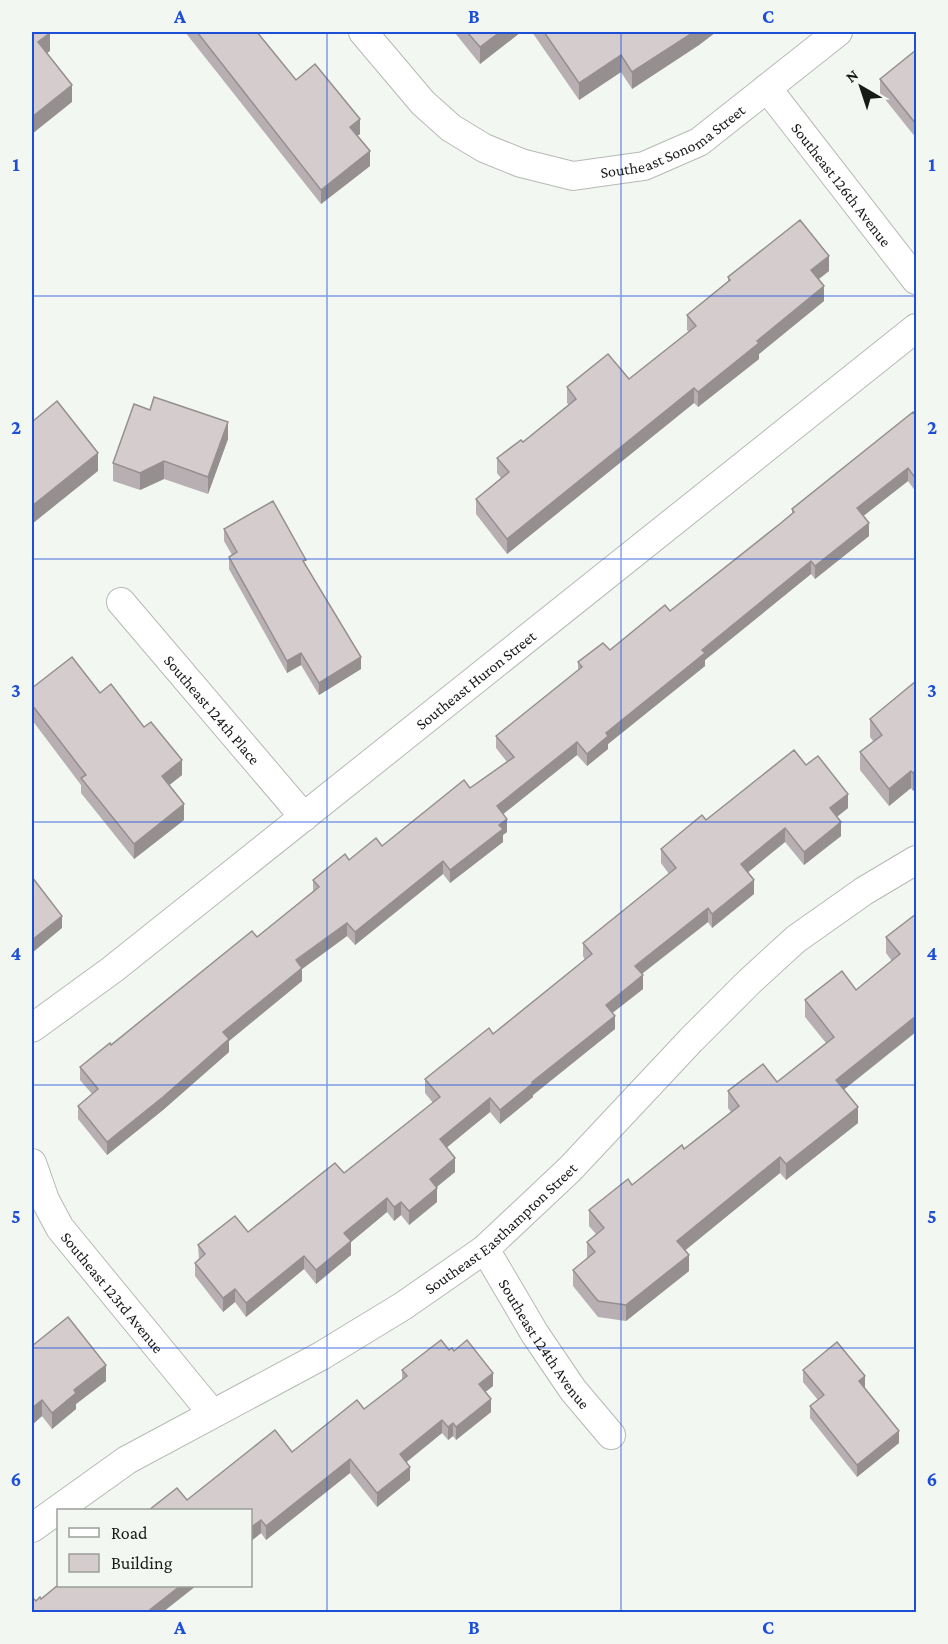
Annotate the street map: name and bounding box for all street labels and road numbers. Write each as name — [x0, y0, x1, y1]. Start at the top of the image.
street label: Southeast Sonoma Street — [599, 100, 748, 181]
street label: Southeast 126th Avenue — [789, 119, 895, 250]
street label: Southeast Huron Street — [412, 626, 539, 733]
street label: Southeast 124th Place — [161, 651, 264, 767]
street label: Southeast Easthampton Street — [421, 1159, 580, 1297]
street label: Southeast 123rd Avenue — [58, 1228, 167, 1356]
street label: Southeast 124th Avenue — [496, 1276, 593, 1412]

